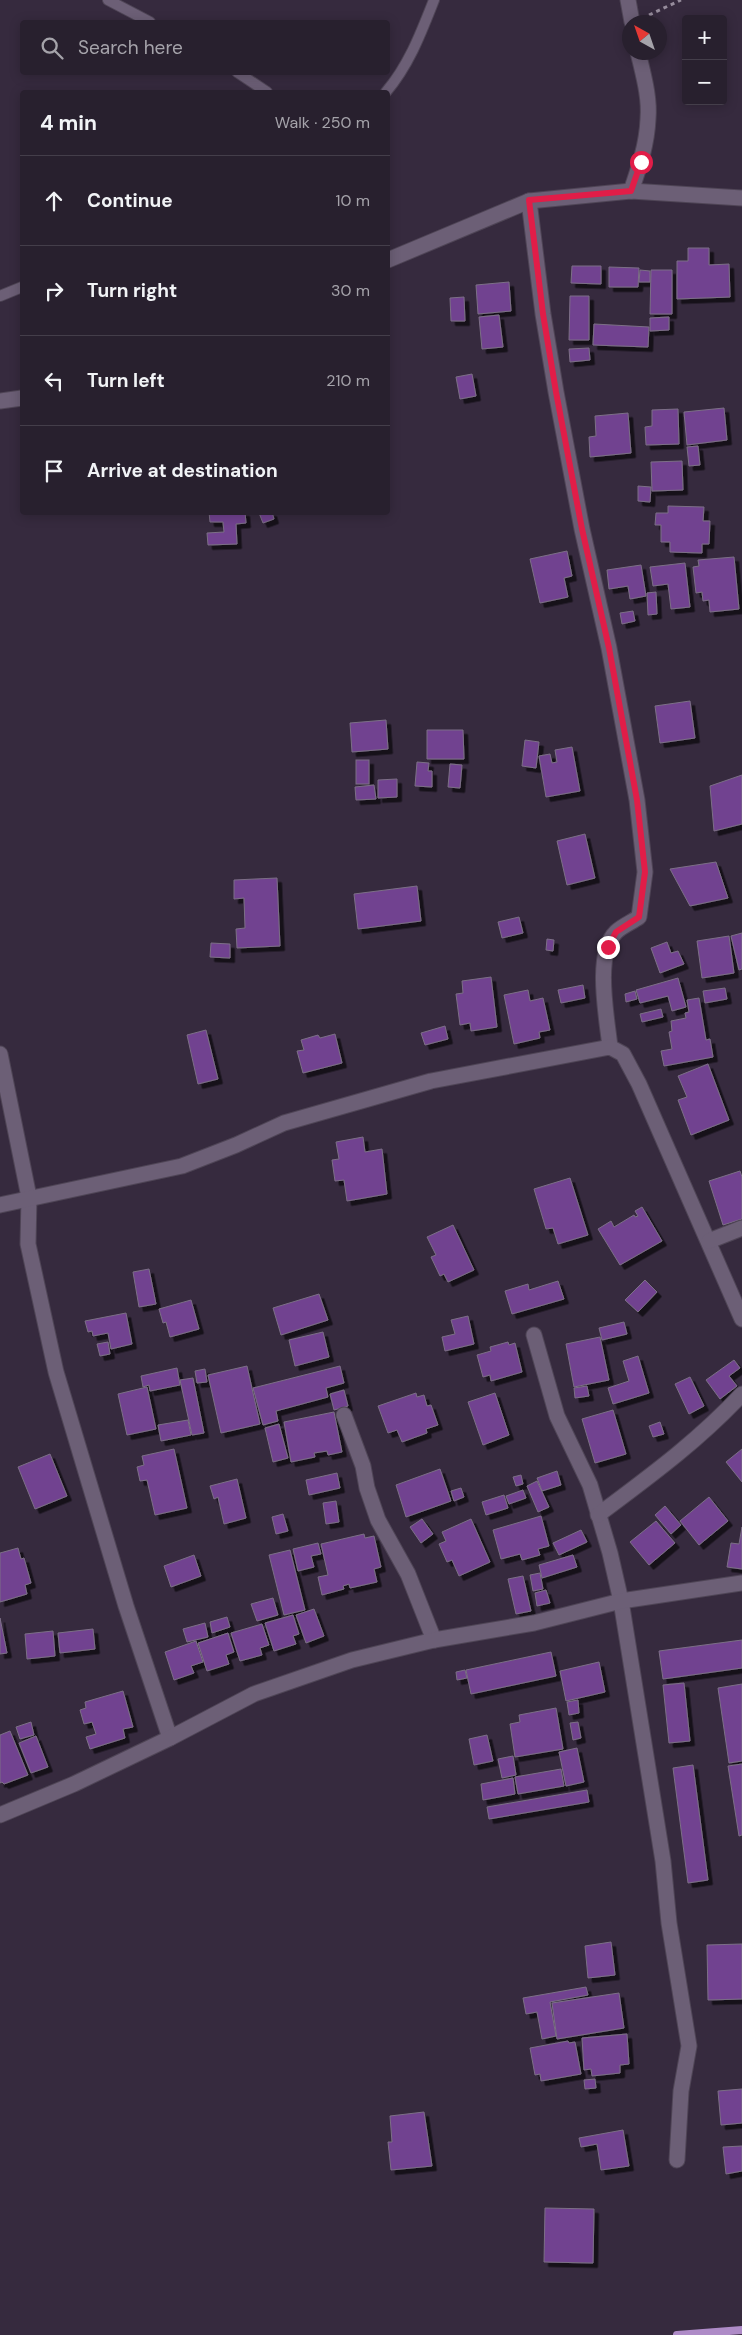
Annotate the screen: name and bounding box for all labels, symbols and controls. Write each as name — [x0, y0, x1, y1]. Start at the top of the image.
north arrow — [622, 15, 667, 60]
map controls — [682, 15, 727, 105]
button: + — [682, 15, 727, 60]
search box — [20, 20, 390, 75]
icon: search — [38, 34, 66, 62]
text: Search here — [78, 35, 183, 60]
button: − — [682, 60, 727, 105]
text: 4 min — [40, 109, 97, 137]
text: Walk · 250 m — [275, 112, 370, 133]
route start — [630, 151, 653, 174]
icon: ahead — [40, 187, 68, 215]
text: Continue — [87, 188, 173, 213]
text: 10 m — [336, 190, 370, 211]
icon: right — [40, 277, 68, 305]
text: Turn right — [87, 278, 177, 303]
text: 30 m — [331, 280, 370, 301]
icon: left — [40, 367, 68, 395]
text: Turn left — [87, 368, 165, 393]
text: 210 m — [326, 370, 370, 391]
icon: arrive — [40, 457, 68, 485]
text: Arrive at destination — [87, 458, 278, 483]
route end — [597, 936, 620, 959]

